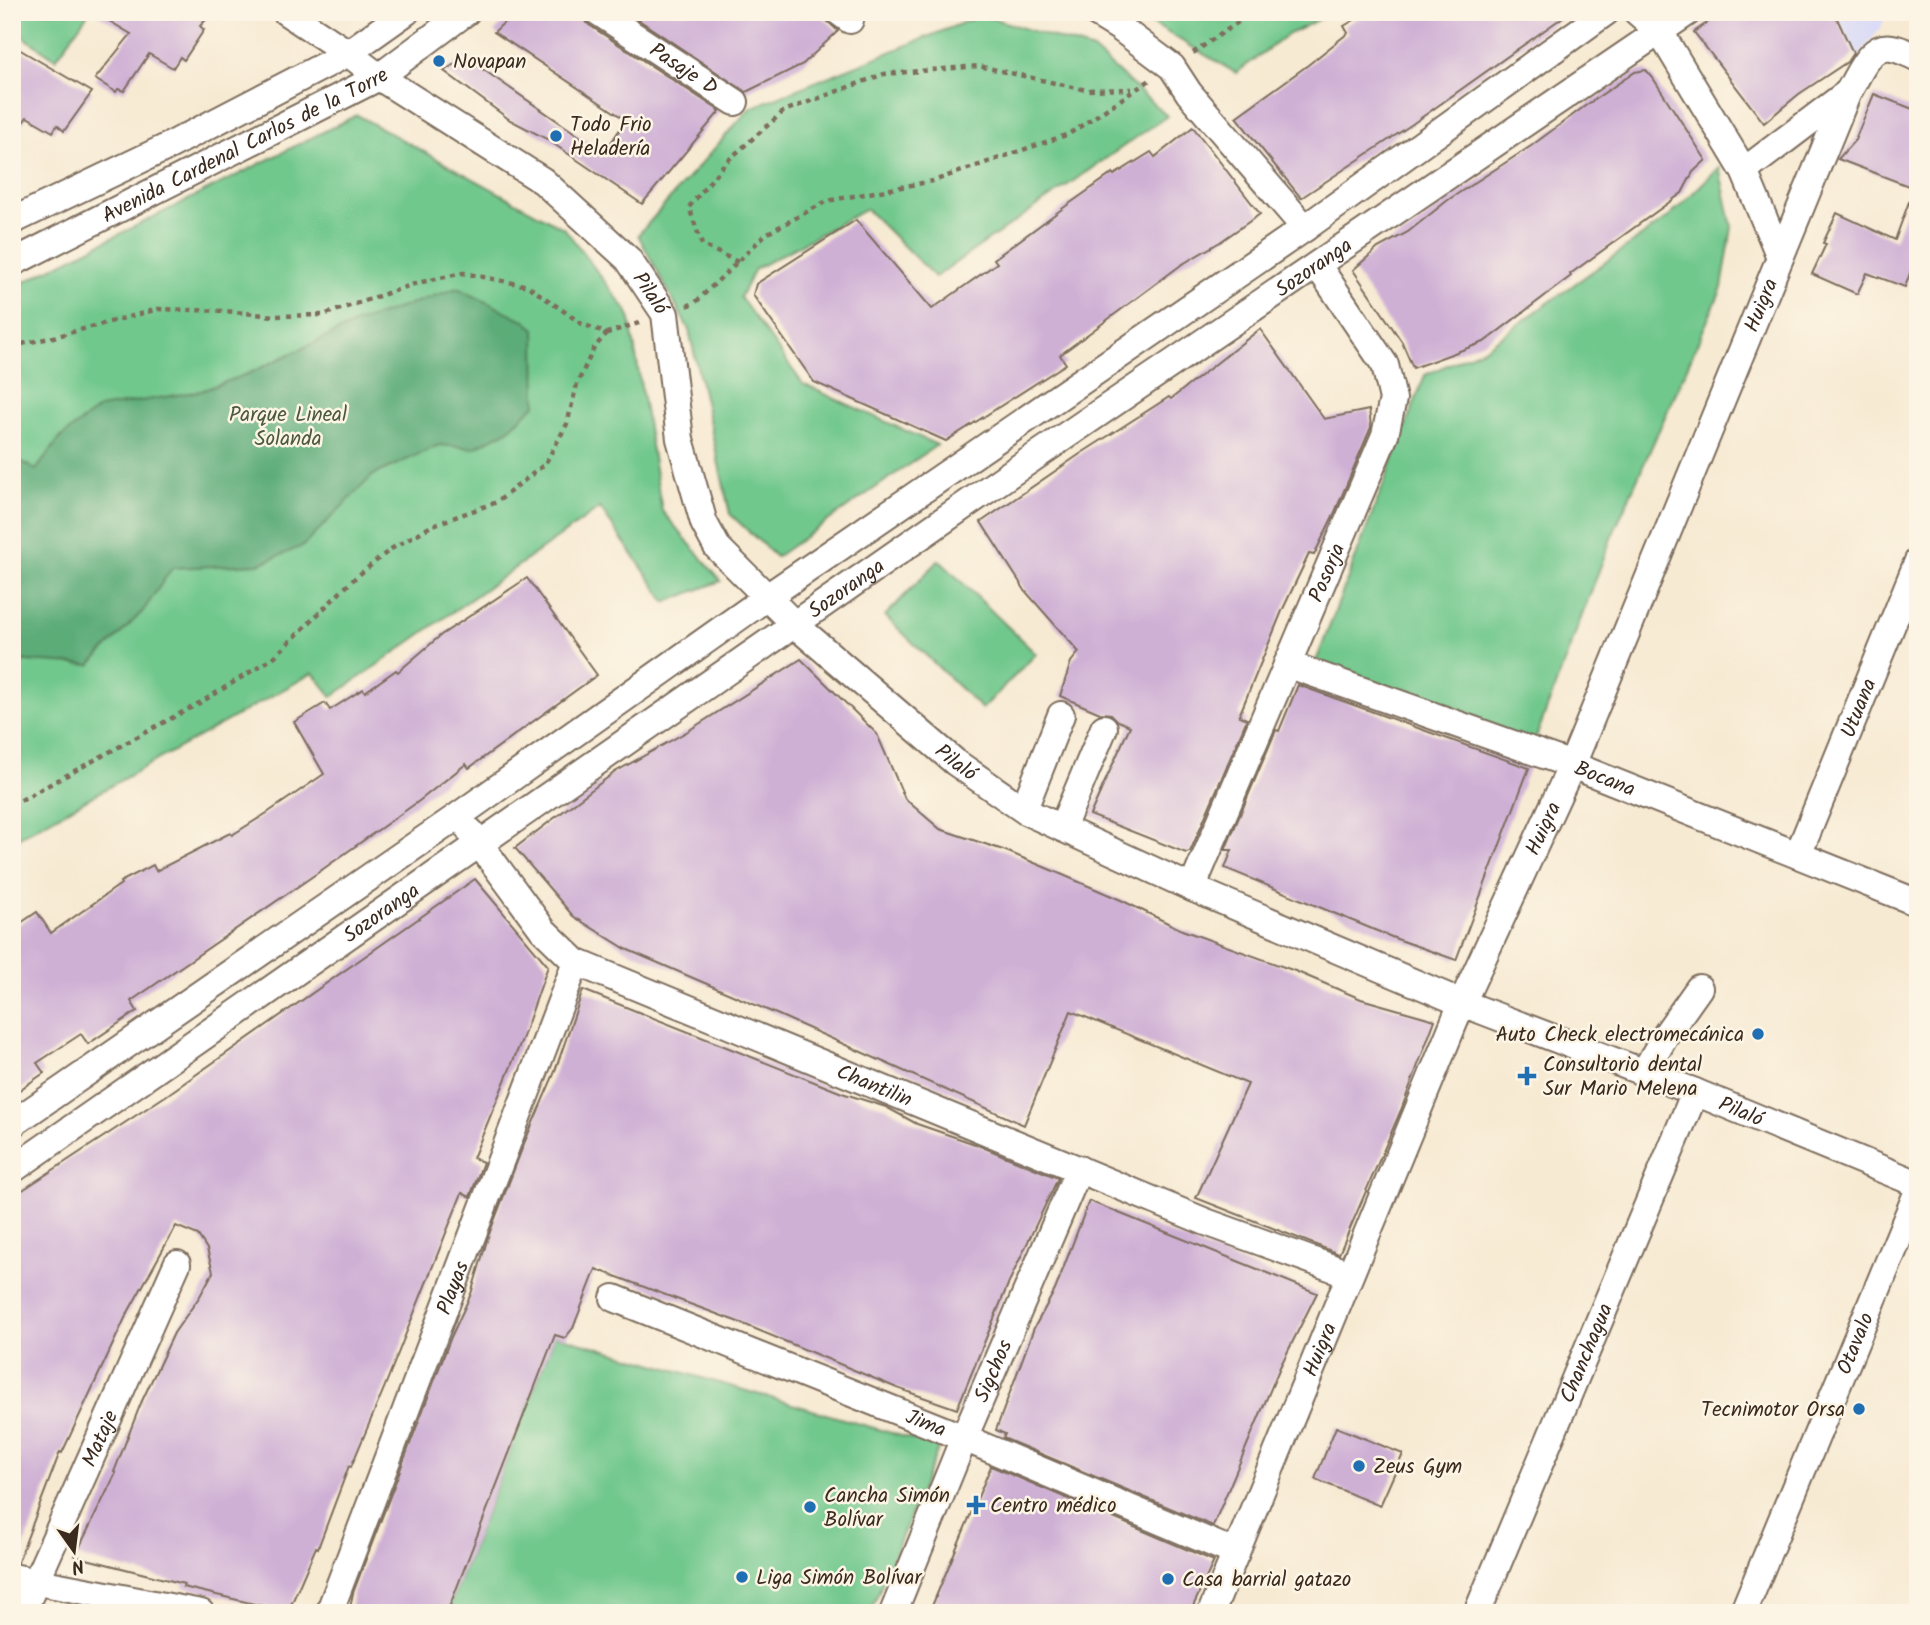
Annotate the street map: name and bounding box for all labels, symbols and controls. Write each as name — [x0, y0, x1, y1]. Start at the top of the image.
street label: Pasaje D — [642, 35, 724, 105]
place label: Novapan — [453, 46, 527, 79]
marker: Novapan — [431, 53, 447, 69]
street label: Avenida Cardenal Carlos de la Torre — [96, 60, 397, 233]
place label: Todo Frio Heladería — [570, 109, 652, 166]
marker: Todo Frio Heladería — [548, 128, 564, 144]
street label: Sozoranga — [1269, 230, 1360, 307]
street label: Pilaló — [623, 265, 677, 323]
street label: Huigra — [1736, 273, 1788, 338]
park label: Parque Lineal Solanda — [229, 399, 347, 456]
street label: Posorja — [1301, 538, 1355, 608]
street label: Sozoranga — [802, 551, 892, 628]
street label: Utuana — [1833, 674, 1886, 743]
street label: Pilaló — [927, 736, 985, 791]
street label: Bocana — [1569, 753, 1640, 807]
street label: Huigra — [1517, 797, 1571, 861]
street label: Sozoranga — [337, 875, 427, 952]
place label: Auto Check electromecánica — [1495, 1019, 1744, 1052]
marker: Auto Check electromecánica — [1750, 1026, 1766, 1042]
place label: Consultorio dental Sur Mario Melena — [1543, 1049, 1702, 1106]
street label: Chantilin — [831, 1056, 917, 1117]
marker: Consultorio dental Sur Mario Melena — [1517, 1066, 1537, 1086]
street label: Pilaló — [1713, 1088, 1770, 1137]
street label: Playas — [429, 1257, 479, 1320]
street label: Chanchagua — [1552, 1298, 1623, 1408]
street label: Otavalo — [1829, 1308, 1884, 1380]
street label: Huigra — [1295, 1318, 1347, 1382]
street label: Sigchos — [966, 1335, 1022, 1408]
place label: Tecnimotor Orsa — [1701, 1394, 1845, 1427]
street label: Jima — [900, 1401, 951, 1447]
marker: Tecnimotor Orsa — [1851, 1401, 1867, 1417]
street label: Mataje — [74, 1405, 128, 1473]
place label: Zeus Gym — [1373, 1451, 1462, 1484]
marker: Zeus Gym — [1351, 1458, 1367, 1474]
place label: Cancha Simón Bolívar — [824, 1480, 950, 1537]
place label: Centro médico — [990, 1490, 1116, 1523]
marker: Centro médico — [968, 1497, 984, 1513]
marker: Cancha Simón Bolívar — [802, 1499, 818, 1515]
north arrow — [38, 1516, 108, 1586]
text: N — [68, 1550, 87, 1582]
place label: Liga Simón Bolívar — [756, 1562, 922, 1595]
place label: Casa barrial gatazo — [1182, 1564, 1351, 1597]
marker: Liga Simón Bolívar — [734, 1569, 750, 1585]
marker: Casa barrial gatazo — [1160, 1571, 1176, 1587]

